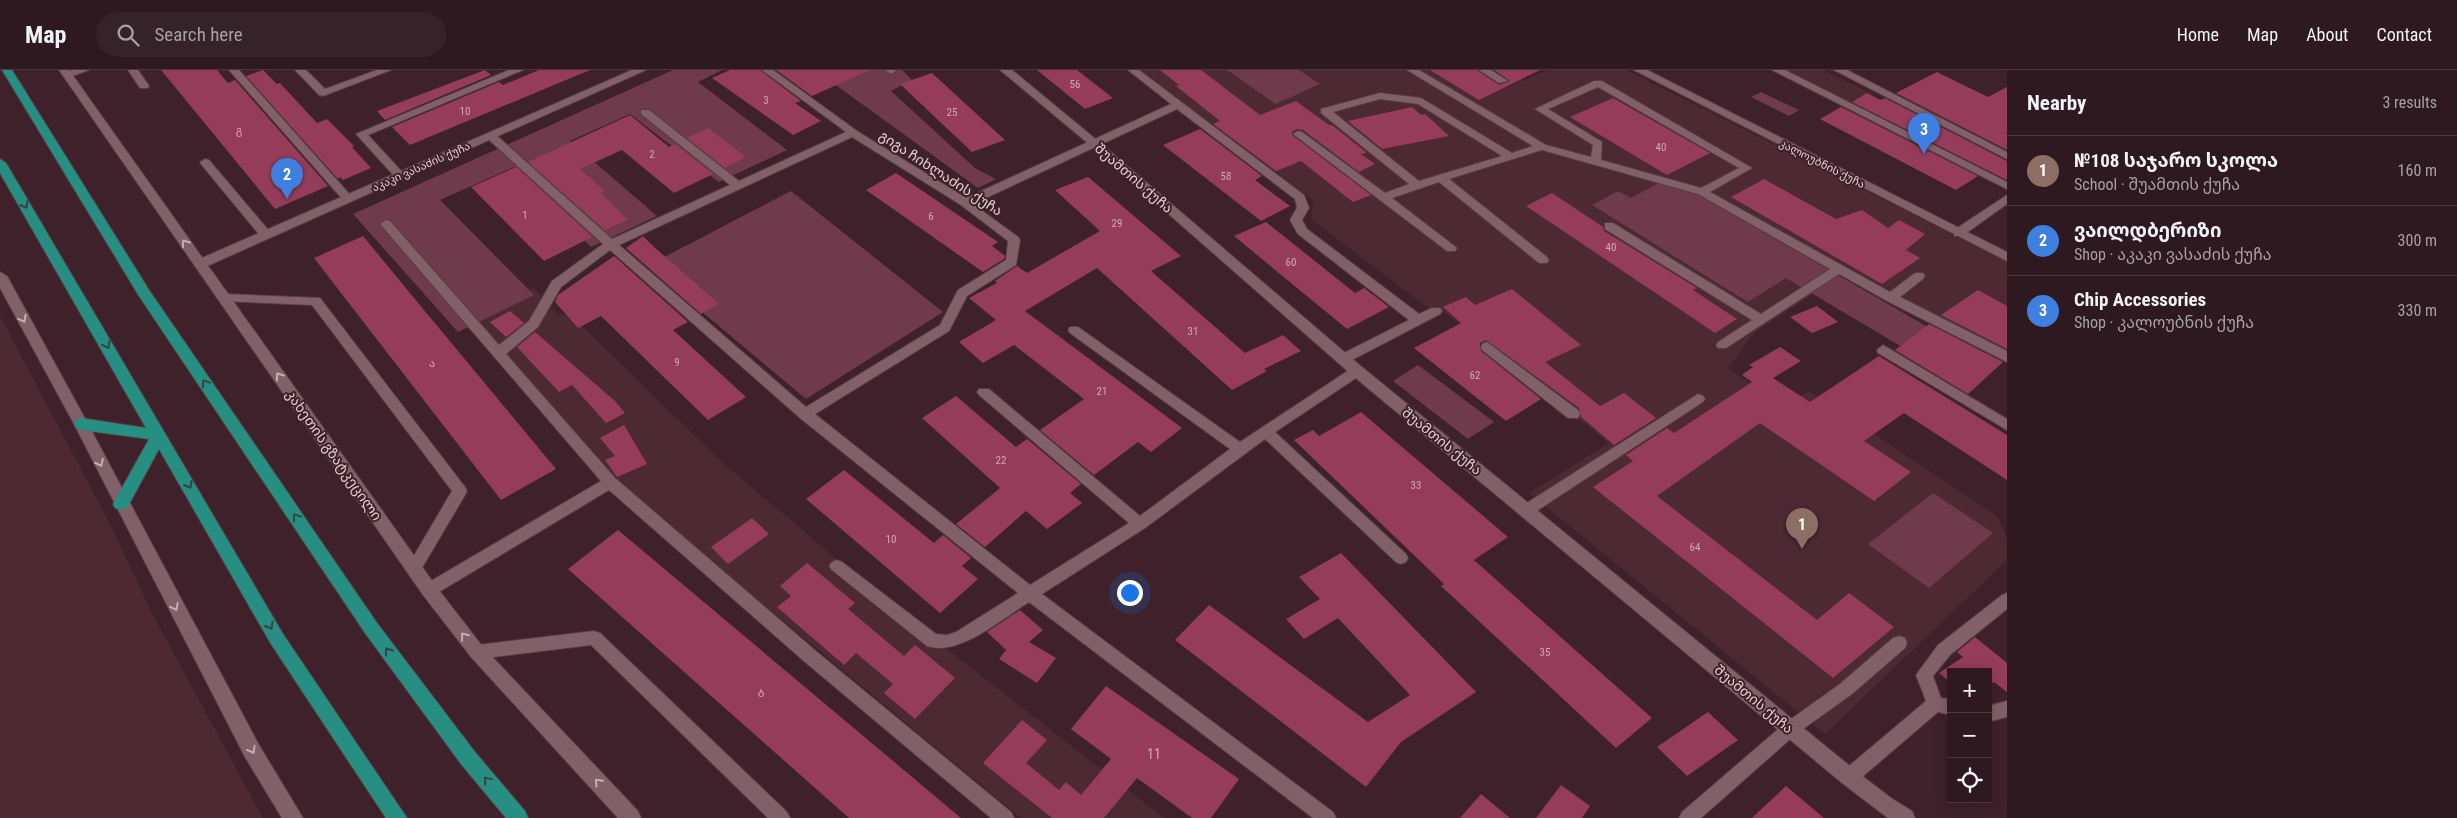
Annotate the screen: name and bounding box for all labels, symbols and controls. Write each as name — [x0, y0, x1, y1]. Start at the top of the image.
search box — [96, 12, 446, 57]
text: Map — [25, 21, 66, 49]
icon: search — [114, 21, 142, 49]
text: Search here — [154, 23, 243, 46]
text: Home — [2177, 24, 2219, 45]
text: Map — [2247, 24, 2278, 45]
text: About — [2306, 24, 2348, 45]
text: Contact — [2376, 24, 2432, 45]
house number: 56 — [1070, 78, 1080, 91]
text: Nearby — [2027, 91, 2086, 115]
text: 3 results — [2382, 93, 2437, 112]
house number: 3 — [763, 94, 769, 107]
house number: 10 — [460, 105, 470, 118]
house number: 25 — [947, 106, 957, 119]
pin: 3 — [1908, 113, 1940, 154]
house number: გ — [236, 124, 242, 137]
street label: გიგა ჩიხლაძის ქუჩა — [876, 127, 1006, 220]
street label: კალოუბნის ქუჩა — [1777, 137, 1867, 191]
street label: აკაკი ვასაძის ქუჩა — [370, 139, 472, 195]
street label: შუამთის ქუჩა — [1091, 140, 1176, 217]
house number: 40 — [1656, 141, 1666, 154]
house number: 2 — [649, 148, 655, 161]
text: №108 საჯარო სკოლა — [2074, 149, 2278, 172]
pin: 2 — [271, 158, 303, 199]
text: 1 — [2039, 161, 2047, 180]
text: 160 m — [2398, 161, 2437, 180]
house number: 58 — [1221, 170, 1231, 183]
text: School · შუამთის ქუჩა — [2074, 175, 2240, 194]
one-way arrow — [18, 199, 28, 208]
house number: 1 — [522, 209, 528, 222]
house number: 6 — [928, 210, 934, 223]
house number: 29 — [1112, 217, 1122, 230]
text: ვაილდბერიზი — [2074, 219, 2221, 242]
text: 2 — [2039, 231, 2047, 250]
text: 300 m — [2398, 231, 2437, 250]
one-way arrow — [182, 239, 191, 249]
house number: 40 — [1606, 241, 1616, 254]
text: Shop · აკაკი ვასაძის ქუჩა — [2074, 245, 2272, 264]
house number: 60 — [1286, 256, 1296, 269]
text: Chip Accessories — [2074, 288, 2206, 311]
text: 3 — [2039, 301, 2047, 320]
text: 330 m — [2398, 301, 2437, 320]
text: Shop · კალოუბნის ქუჩა — [2074, 313, 2254, 332]
one-way arrow — [17, 314, 27, 323]
house number: 31 — [1188, 325, 1198, 338]
one-way arrow — [100, 340, 110, 349]
house number: 9 — [674, 356, 680, 369]
house number: ა — [429, 357, 435, 370]
house number: 62 — [1470, 369, 1480, 382]
one-way arrow — [276, 372, 285, 382]
one-way arrow — [202, 379, 211, 389]
house number: 21 — [1097, 385, 1107, 398]
street label: კახეთის გზატკეცილი — [282, 387, 385, 524]
street label: შუამთის ქუჩა — [1398, 404, 1485, 479]
house number: 22 — [996, 454, 1006, 467]
one-way arrow — [94, 457, 104, 466]
house number: 33 — [1411, 479, 1421, 492]
one-way arrow — [182, 480, 192, 489]
pin: 1 — [1786, 508, 1818, 549]
one-way arrow — [293, 513, 302, 523]
house number: 10 — [886, 533, 896, 546]
house number: 64 — [1690, 541, 1701, 554]
your location — [1117, 580, 1143, 606]
one-way arrow — [169, 601, 179, 610]
one-way arrow — [264, 621, 274, 630]
one-way arrow — [461, 633, 470, 642]
house number: 35 — [1540, 646, 1550, 659]
one-way arrow — [386, 648, 394, 657]
street label: შუამთის ქუჩა — [1711, 661, 1797, 737]
map controls — [1947, 668, 1992, 803]
button: + — [1947, 668, 1992, 713]
house number: ბ — [758, 687, 765, 700]
button: − — [1947, 713, 1992, 758]
one-way arrow — [246, 744, 256, 753]
house number: 11 — [1147, 746, 1161, 762]
button: locate — [1947, 758, 1992, 803]
one-way arrow — [483, 777, 492, 786]
one-way arrow — [595, 779, 604, 788]

